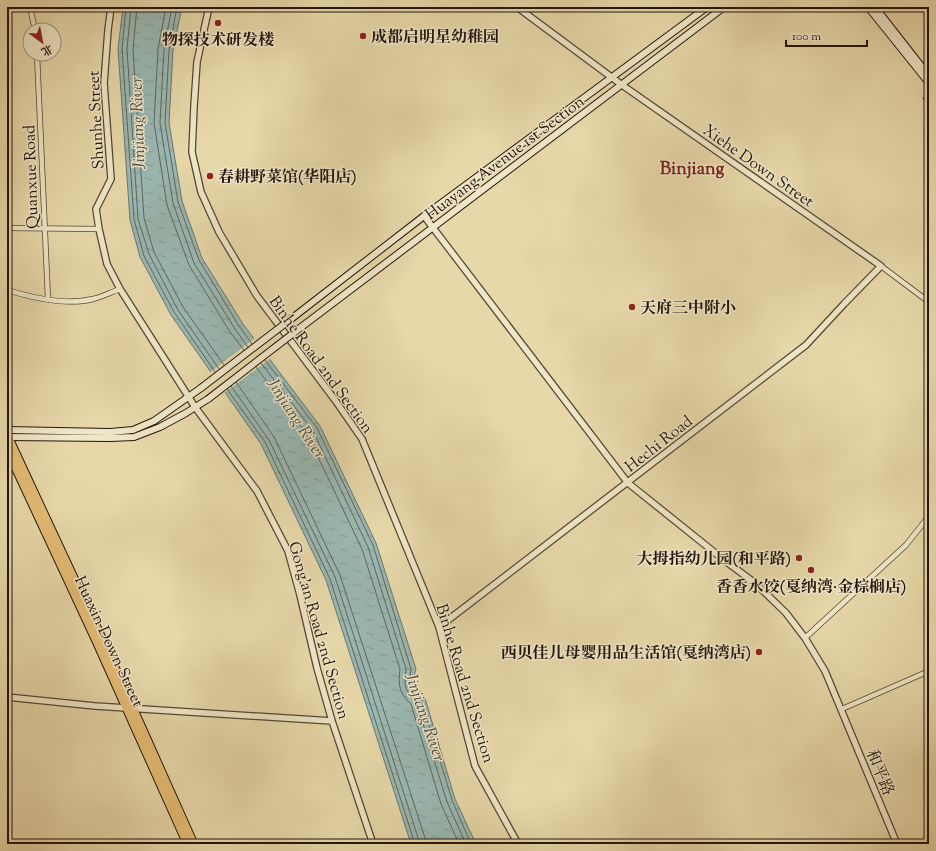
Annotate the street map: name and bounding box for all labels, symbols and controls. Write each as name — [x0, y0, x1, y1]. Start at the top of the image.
marker: 物探技术研发楼 — [213, 18, 223, 28]
north arrow — [22, 22, 62, 62]
scale bar — [786, 22, 867, 48]
place label: 成都启明星幼稚园 — [371, 27, 499, 50]
text: 100 m — [792, 28, 821, 46]
place label: 物探技术研发楼 — [162, 30, 274, 53]
marker: 成都启明星幼稚园 — [358, 31, 368, 41]
text: 北 — [38, 40, 56, 59]
street label: Shunhe Street — [83, 69, 112, 170]
water label: Jinjiang River — [125, 77, 153, 170]
street label: Huayang Avenue 1st Section — [421, 91, 591, 227]
street label: Xiehe Down Street — [697, 120, 818, 214]
street label: Quanxue Road — [19, 124, 46, 229]
district label: Binjiang — [660, 157, 724, 183]
place label: 春耕野菜馆(华阳店) — [218, 167, 356, 190]
marker: 春耕野菜馆(华阳店) — [205, 171, 215, 181]
street label: Binhe Road 2nd Section — [262, 292, 378, 439]
place label: 天府三中附小 — [640, 298, 736, 321]
marker: 天府三中附小 — [627, 302, 637, 312]
water label: Jinjiang River — [260, 373, 330, 464]
street label: Hechi Road — [621, 411, 698, 479]
street label: Gong'an Road 2nd Section — [281, 539, 354, 723]
place label: 大拇指幼儿园(和平路) — [637, 549, 791, 572]
marker: 大拇指幼儿园(和平路) — [794, 553, 804, 563]
marker: 香香水饺(戛纳湾·金棕榈店) — [806, 565, 816, 575]
street label: Huaxin Down Street — [67, 573, 148, 712]
place label: 香香水饺(戛纳湾·金棕榈店) — [716, 577, 906, 600]
street label: Binhe Road 2nd Section — [428, 601, 499, 767]
place label: 西贝佳儿母婴用品生活馆(戛纳湾店) — [501, 643, 751, 666]
marker: 西贝佳儿母婴用品生活馆(戛纳湾店) — [754, 647, 764, 657]
water label: Jinjiang River — [397, 669, 450, 765]
street label: 和平路 — [859, 746, 898, 800]

